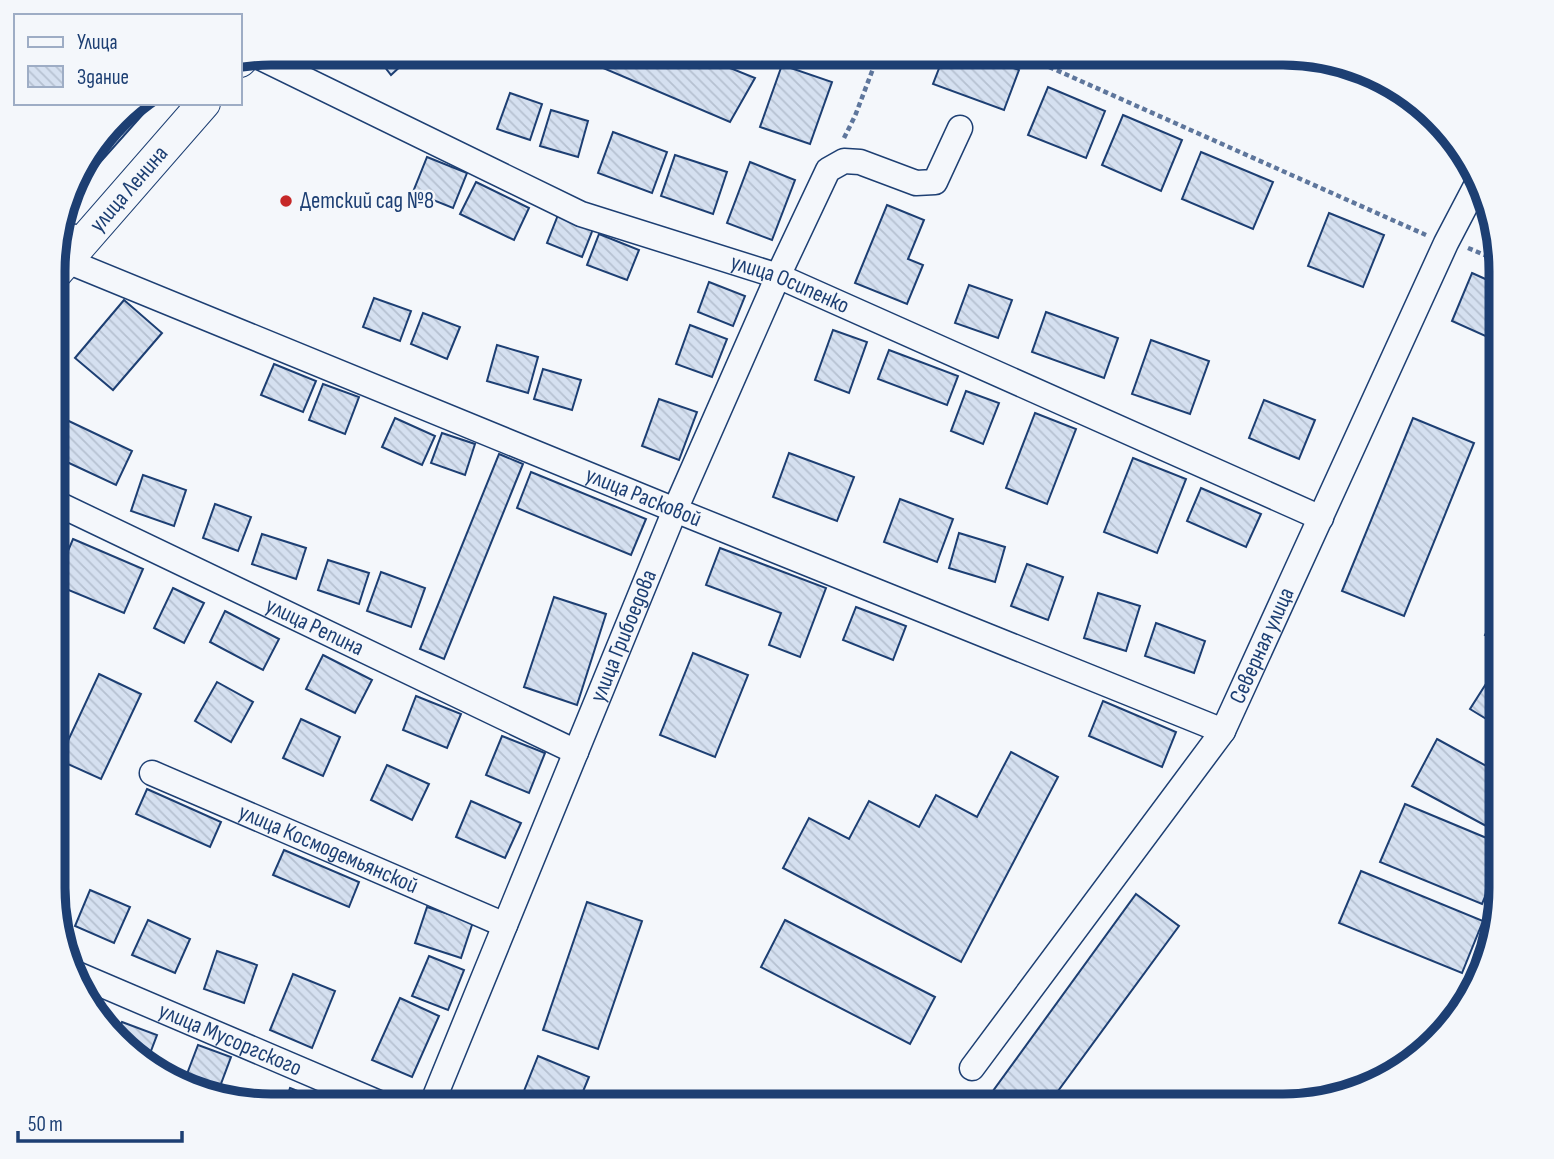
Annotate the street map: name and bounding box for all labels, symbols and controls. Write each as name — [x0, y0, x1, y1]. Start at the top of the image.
legend — [14, 14, 242, 105]
text: Улица — [77, 30, 118, 55]
text: Здание — [77, 65, 129, 90]
street label: улица Ленина — [84, 140, 174, 238]
place label: Детский сад №8 — [300, 187, 434, 215]
marker: Детский сад №8 — [278, 193, 294, 209]
street label: улица Осипенко — [727, 248, 854, 320]
street label: улица Расковой — [581, 461, 706, 533]
street label: улица Грибоедова — [584, 566, 663, 706]
street label: Северная улица — [1223, 583, 1301, 708]
street label: улица Репина — [261, 591, 368, 662]
street label: улица Космодемьянской — [234, 798, 422, 900]
street label: улица Мусоргского — [154, 997, 306, 1082]
scale bar — [18, 1100, 182, 1144]
text: 50 m — [28, 1112, 63, 1137]

